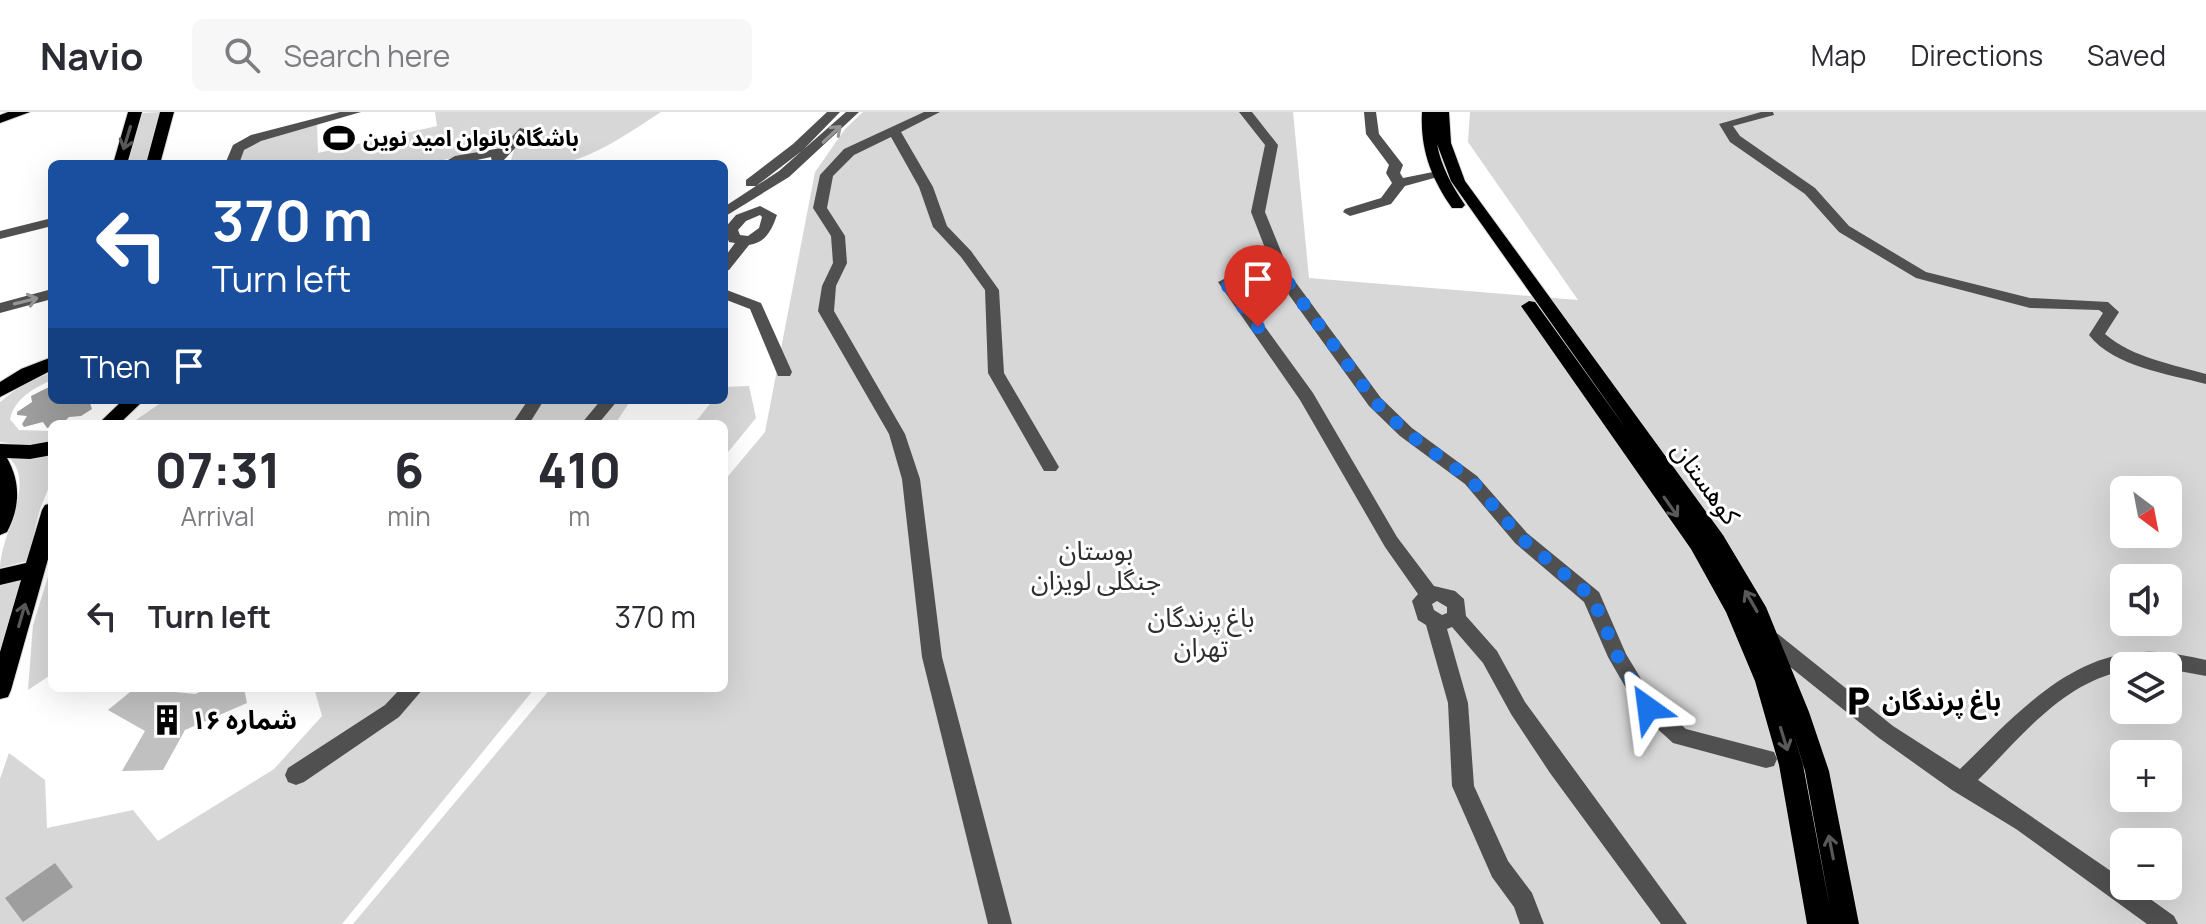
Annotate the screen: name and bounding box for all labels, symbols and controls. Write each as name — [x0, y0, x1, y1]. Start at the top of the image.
search box — [192, 19, 752, 91]
text: Navio — [40, 29, 144, 81]
icon: search — [220, 33, 264, 77]
text: Search here — [284, 35, 450, 76]
text: Map — [1811, 36, 1866, 74]
text: Directions — [1910, 36, 2043, 74]
text: Saved — [2087, 36, 2166, 74]
sports icon: باشگاه بانوان امید نوین — [322, 121, 356, 155]
place label: باشگاه بانوان امید نوین — [363, 123, 579, 153]
one-way arrow — [119, 125, 133, 150]
one-way arrow — [821, 125, 841, 143]
text: 370 m — [212, 181, 373, 258]
icon: left — [80, 192, 184, 296]
pin — [1224, 245, 1292, 327]
text: Turn left — [212, 254, 351, 303]
icon: arrive — [1236, 257, 1280, 301]
one-way arrow — [13, 293, 38, 308]
icon: arrive — [167, 344, 211, 388]
text: Then — [80, 346, 151, 387]
street label: کوهستان — [1664, 433, 1749, 532]
text: 07:31 — [155, 437, 281, 502]
text: 6 — [394, 437, 424, 502]
text: 410 — [538, 437, 621, 502]
north arrow — [2110, 476, 2182, 548]
map controls — [2110, 476, 2182, 900]
one-way arrow — [1663, 495, 1679, 517]
text: Arrival — [181, 498, 255, 534]
text: min — [387, 498, 431, 534]
text: m — [568, 498, 590, 534]
park label: بوستان جنگلی لویزان — [1031, 532, 1161, 598]
button: sound — [2110, 564, 2182, 636]
one-way arrow — [1743, 590, 1759, 613]
icon: left — [80, 594, 124, 638]
text: Turn left — [148, 596, 271, 637]
text: 370 m — [615, 596, 696, 637]
park label: باغ پرندگان تهران — [1147, 599, 1255, 665]
one-way arrow — [15, 603, 30, 629]
button: layers — [2110, 652, 2182, 724]
position arrow — [1606, 666, 1690, 750]
place label: باغ پرندگان — [1882, 682, 2001, 720]
parking icon: باغ پرندگان — [1841, 684, 1875, 718]
place label: شماره ۱۶ — [191, 701, 297, 737]
building icon: شماره ۱۶ — [150, 703, 184, 737]
one-way arrow — [1777, 726, 1792, 752]
button: + — [2110, 740, 2182, 812]
button: − — [2110, 828, 2182, 900]
one-way arrow — [1823, 835, 1838, 861]

